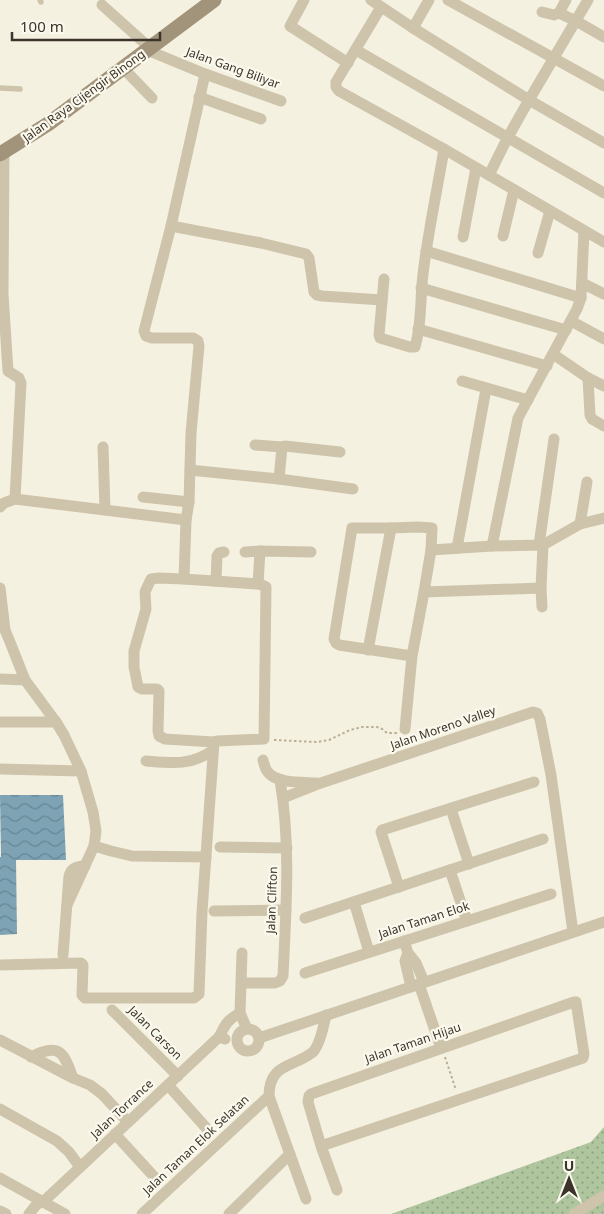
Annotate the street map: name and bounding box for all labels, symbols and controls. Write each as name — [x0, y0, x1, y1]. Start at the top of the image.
scale bar — [12, 10, 160, 42]
text: 100 m — [20, 16, 64, 36]
street label: Jalan Gang Biliyar — [183, 42, 282, 92]
street label: Jalan Raya Cijengir Binong — [18, 45, 148, 146]
street label: Jalan Moreno Valley — [387, 701, 499, 754]
street label: Jalan Clifton — [262, 866, 281, 935]
street label: Jalan Taman Elok — [375, 897, 472, 943]
street label: Jalan Carson — [124, 1001, 186, 1063]
street label: Jalan Taman Hijau — [362, 1018, 463, 1067]
street label: Jalan Torrance — [86, 1075, 157, 1143]
street label: Jalan Taman Elok Selatan — [138, 1091, 252, 1199]
north arrow — [544, 1154, 594, 1204]
text: U — [564, 1156, 574, 1175]

